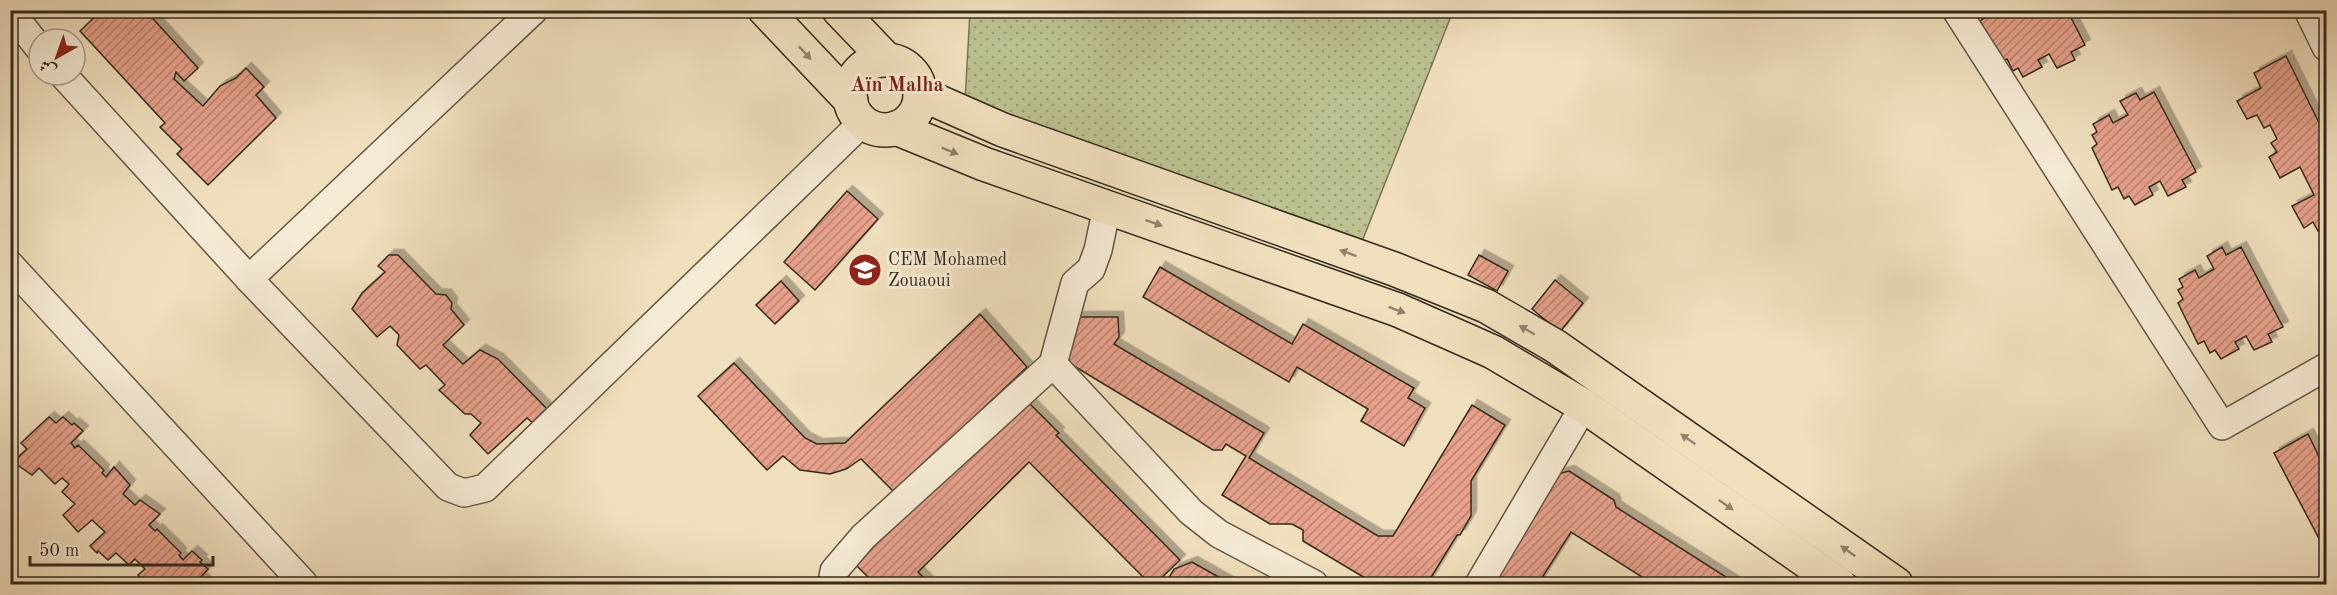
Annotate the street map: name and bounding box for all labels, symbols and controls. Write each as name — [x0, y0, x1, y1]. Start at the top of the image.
north arrow — [27, 27, 87, 87]
one-way arrow — [798, 46, 812, 60]
text: ش — [37, 56, 60, 78]
district label: Aïn Malha — [850, 76, 944, 96]
one-way arrow — [942, 146, 960, 156]
one-way arrow — [1145, 219, 1163, 229]
one-way arrow — [1339, 247, 1357, 257]
place label: CEM Mohamed Zouaoui — [888, 251, 1007, 290]
school or university icon: CEM Mohamed Zouaoui — [847, 252, 883, 288]
one-way arrow — [1388, 306, 1406, 315]
one-way arrow — [1518, 325, 1535, 335]
one-way arrow — [1681, 433, 1697, 445]
one-way arrow — [1717, 499, 1733, 511]
scale bar — [30, 529, 213, 567]
text: 50 m — [39, 542, 79, 560]
one-way arrow — [1840, 546, 1856, 557]

